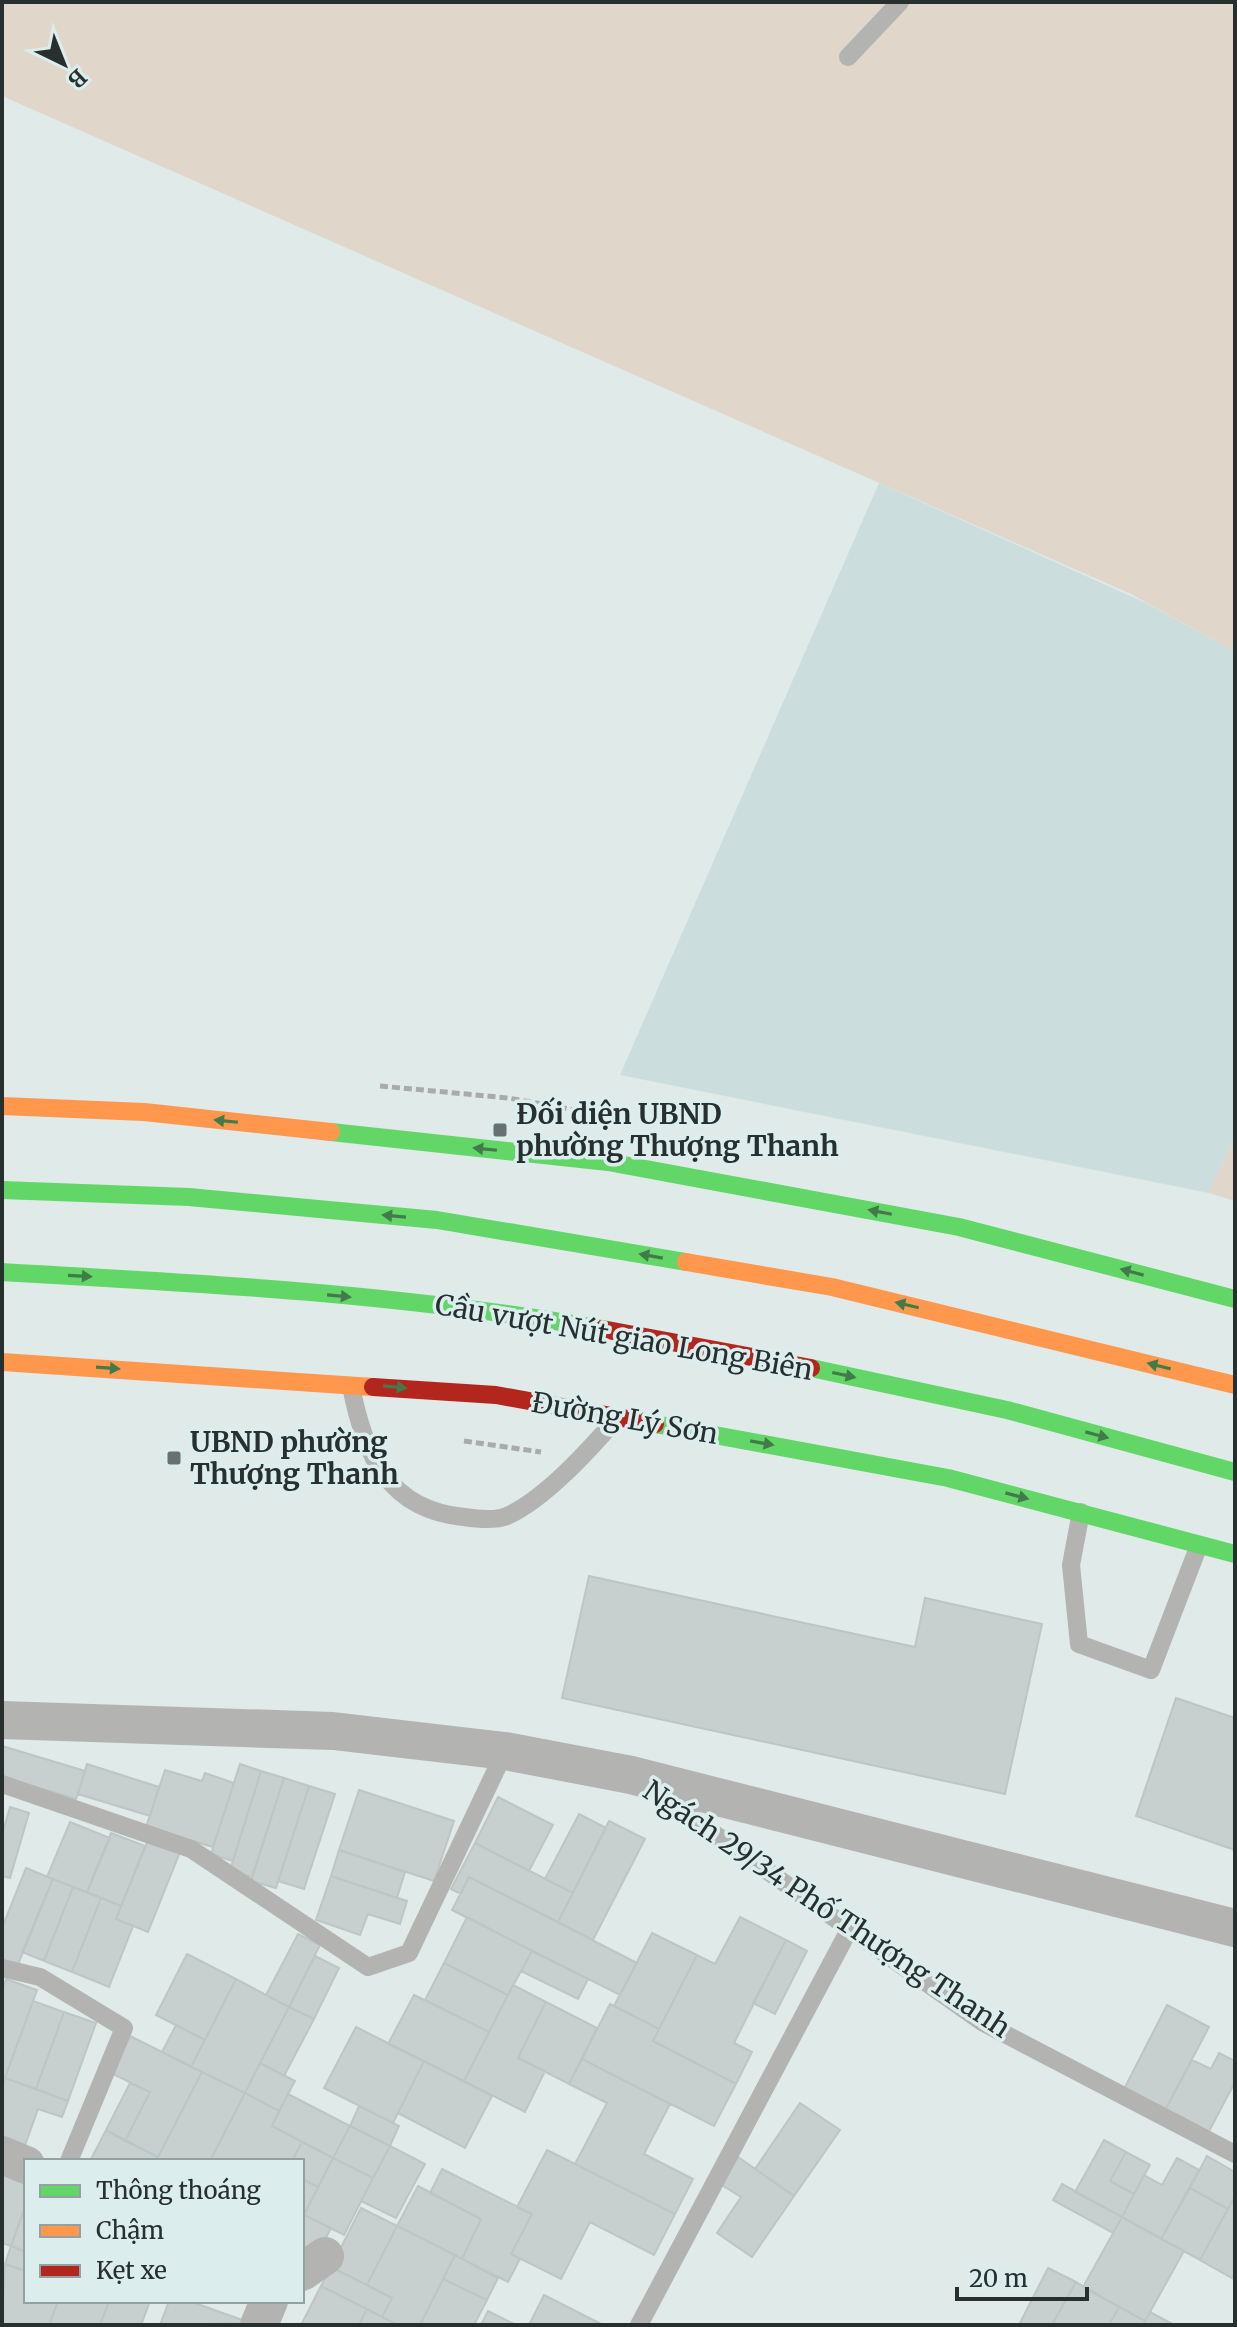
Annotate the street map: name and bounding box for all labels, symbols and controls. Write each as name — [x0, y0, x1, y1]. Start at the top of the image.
north arrow — [24, 24, 104, 104]
text: B — [62, 63, 93, 94]
place label: Đối diện UBND phường Thượng Thanh — [516, 1096, 839, 1164]
one-way arrow — [213, 1114, 238, 1127]
marker: Đối diện UBND phường Thượng Thanh — [491, 1121, 509, 1139]
one-way arrow — [472, 1142, 497, 1155]
one-way arrow — [867, 1206, 892, 1218]
one-way arrow — [382, 1209, 407, 1222]
one-way arrow — [638, 1250, 663, 1262]
one-way arrow — [1120, 1266, 1145, 1278]
one-way arrow — [68, 1270, 93, 1283]
street label: Cầu vượt Nút giao Long Biên — [432, 1286, 816, 1388]
one-way arrow — [327, 1290, 352, 1303]
one-way arrow — [894, 1298, 919, 1310]
one-way arrow — [1147, 1359, 1172, 1371]
one-way arrow — [96, 1361, 121, 1374]
one-way arrow — [832, 1369, 857, 1382]
one-way arrow — [383, 1380, 408, 1393]
street label: Đường Lý Sơn — [529, 1384, 721, 1452]
place label: UBND phường Thượng Thanh — [190, 1424, 399, 1492]
one-way arrow — [1086, 1429, 1110, 1442]
one-way arrow — [750, 1438, 775, 1450]
marker: UBND phường Thượng Thanh — [165, 1449, 183, 1467]
one-way arrow — [1005, 1490, 1030, 1502]
street label: Ngách 29/34 Phố Thượng Thanh — [637, 1772, 1017, 2046]
legend — [24, 2159, 304, 2303]
text: Thông thoáng — [96, 2175, 261, 2206]
text: Chậm — [96, 2215, 164, 2246]
scale bar — [957, 2251, 1087, 2301]
text: Kẹt xe — [96, 2255, 167, 2286]
text: 20 m — [969, 2263, 1028, 2294]

